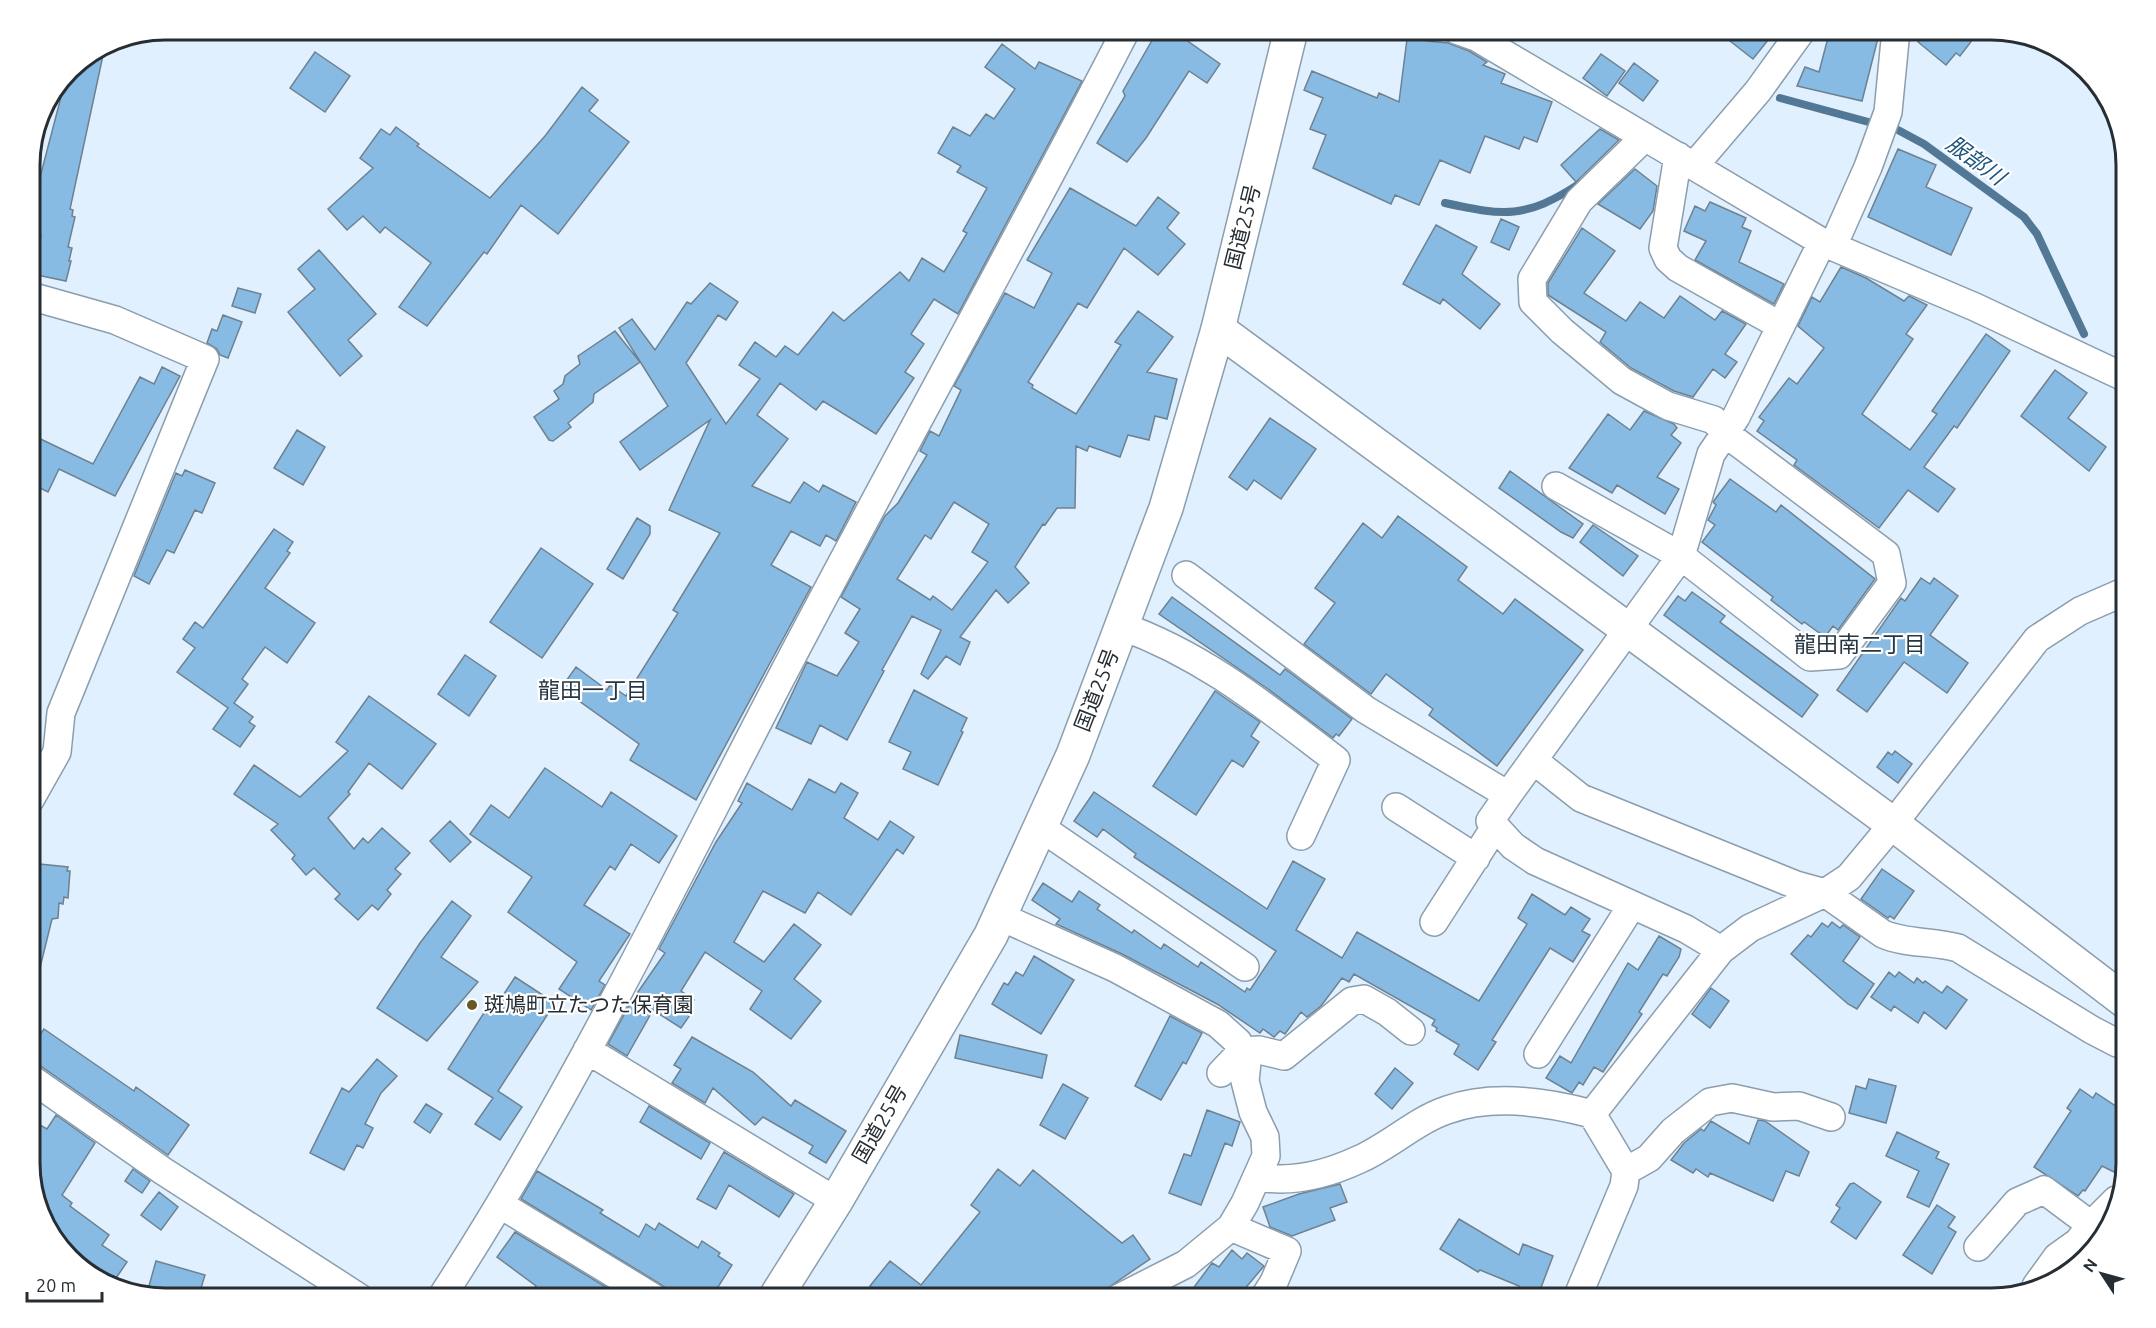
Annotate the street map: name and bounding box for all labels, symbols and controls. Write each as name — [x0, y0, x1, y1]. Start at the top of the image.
water label: 服部川 — [1942, 130, 2012, 190]
street label: 国道25号 — [1220, 182, 1264, 272]
district label: 龍田南二丁目 — [1794, 631, 1926, 656]
street label: 国道25号 — [1069, 645, 1123, 734]
district label: 龍田一丁目 — [538, 677, 648, 702]
place label: 斑鳩町立たつた保育園 — [484, 992, 694, 1016]
marker: 斑鳩町立たつた保育園 — [465, 998, 479, 1012]
street label: 国道25号 — [847, 1080, 911, 1167]
north arrow — [2072, 1244, 2132, 1304]
text: N — [2079, 1255, 2101, 1275]
scale bar — [27, 1265, 102, 1303]
text: 20 m — [36, 1275, 76, 1295]

